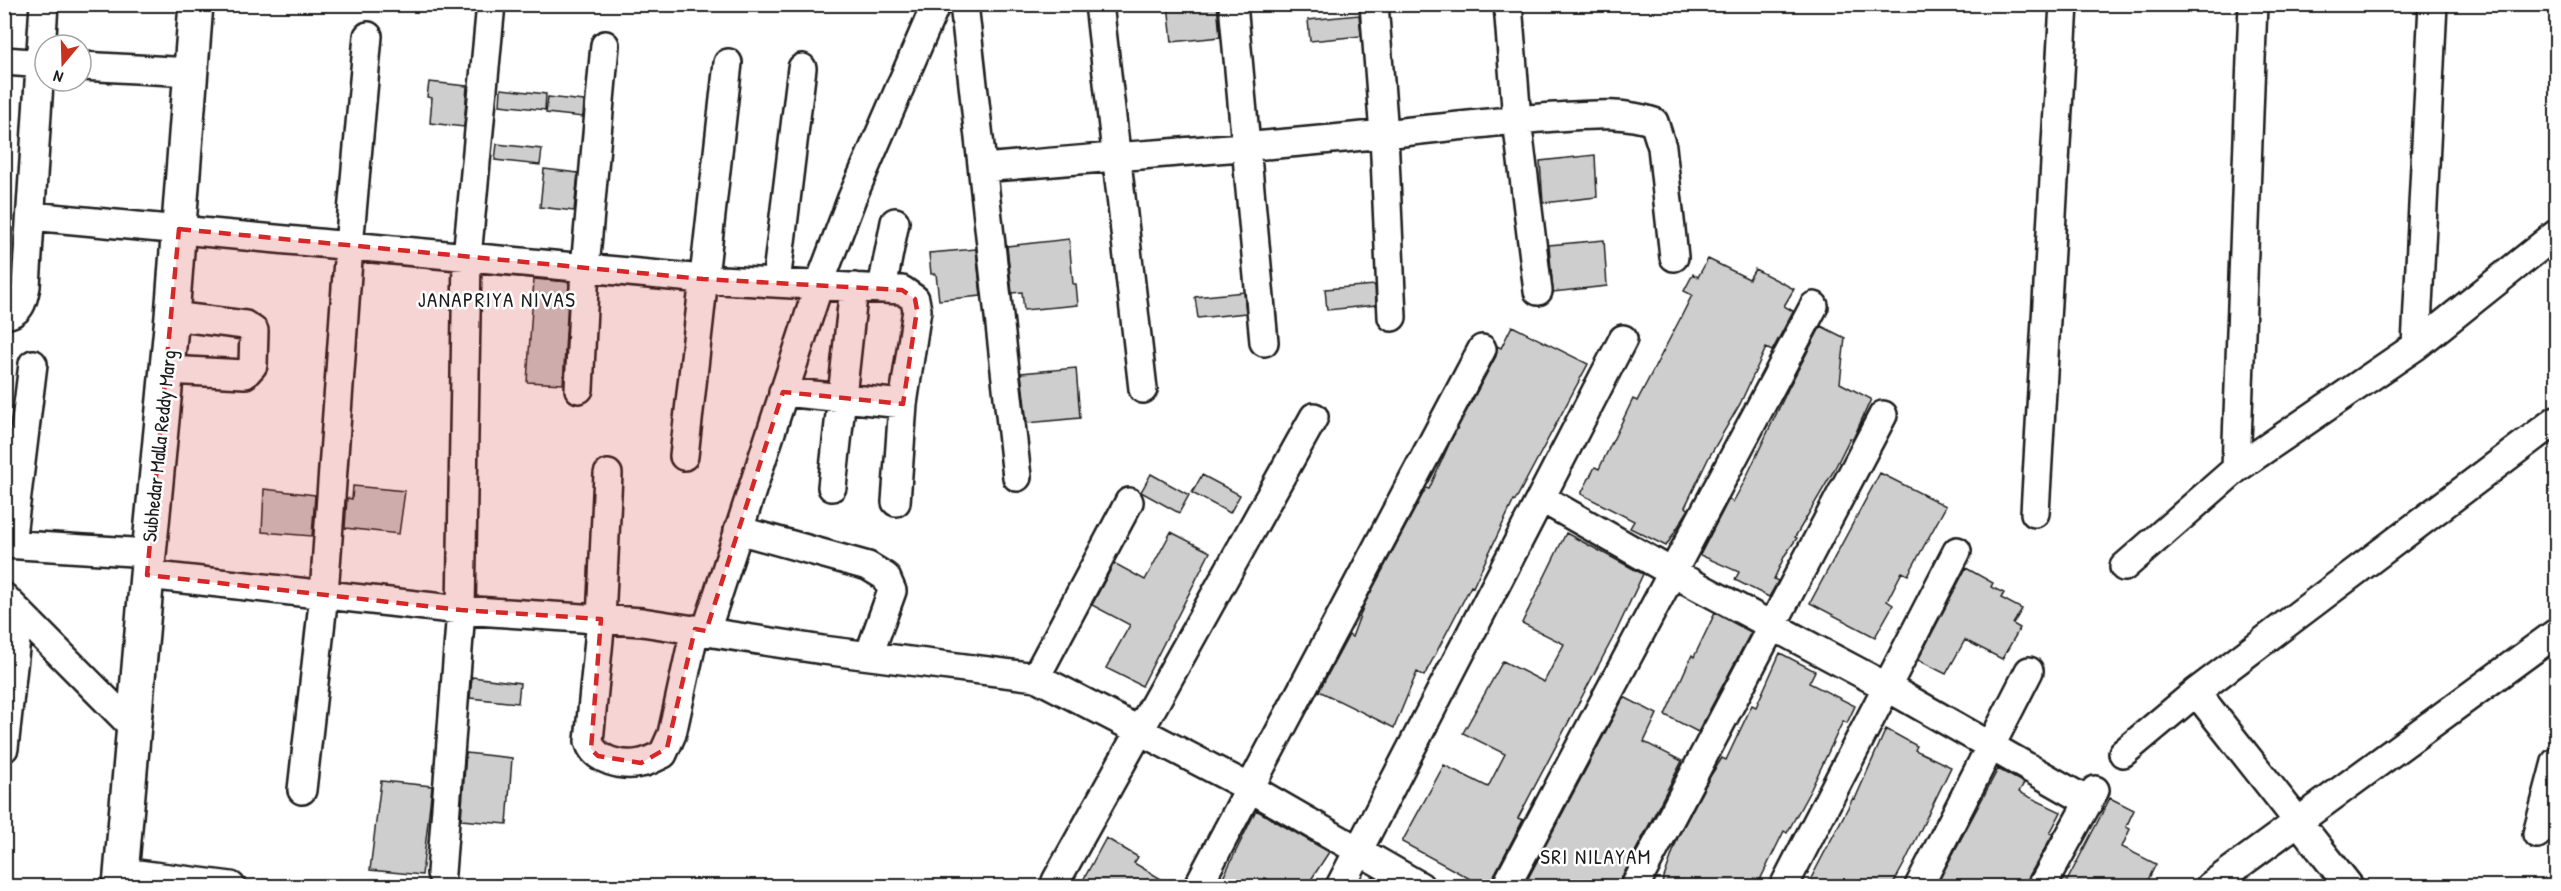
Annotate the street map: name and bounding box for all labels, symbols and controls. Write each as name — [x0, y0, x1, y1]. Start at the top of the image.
north arrow — [33, 33, 93, 93]
text: N — [50, 65, 66, 89]
district label: JANAPRIYA NIVAS — [418, 285, 576, 314]
street label: Subhedar Malla Reddy Marg — [135, 349, 182, 543]
district label: SRI NILAYAM — [1540, 842, 1652, 871]

